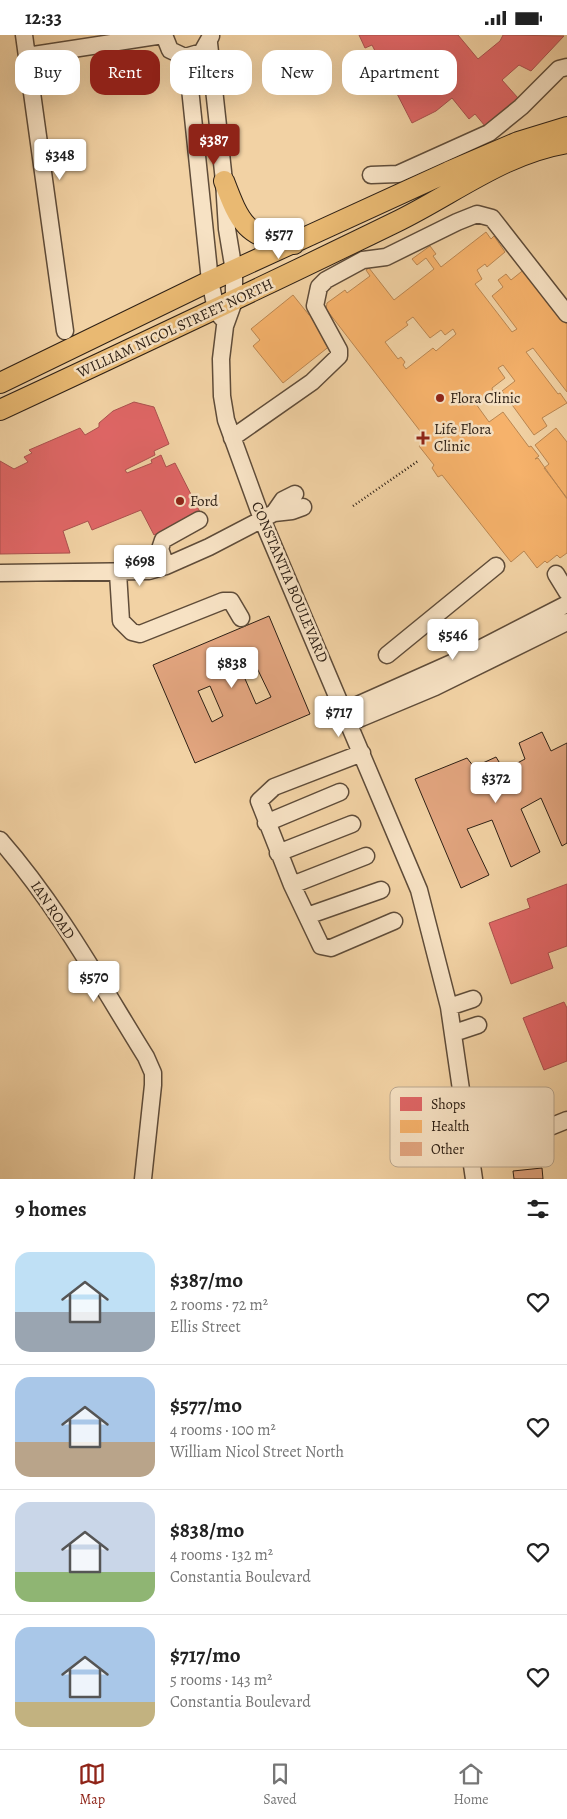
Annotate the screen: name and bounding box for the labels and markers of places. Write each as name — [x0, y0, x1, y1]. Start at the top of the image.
pin: $387 — [184, 123, 244, 166]
pin: $348 — [30, 139, 90, 181]
pin: $577 — [249, 217, 309, 260]
place label: Flora Clinic — [450, 388, 520, 408]
marker: Flora Clinic — [434, 392, 446, 404]
place label: Life Flora Clinic — [434, 419, 492, 456]
marker: Life Flora Clinic — [416, 431, 430, 445]
place label: Ford — [190, 491, 219, 511]
marker: Ford — [174, 495, 186, 507]
pin: $698 — [110, 545, 170, 587]
pin: $546 — [423, 619, 483, 661]
pin: $838 — [202, 647, 262, 689]
pin: $717 — [309, 695, 369, 738]
pin: $372 — [466, 761, 526, 804]
pin: $570 — [64, 961, 124, 1003]

